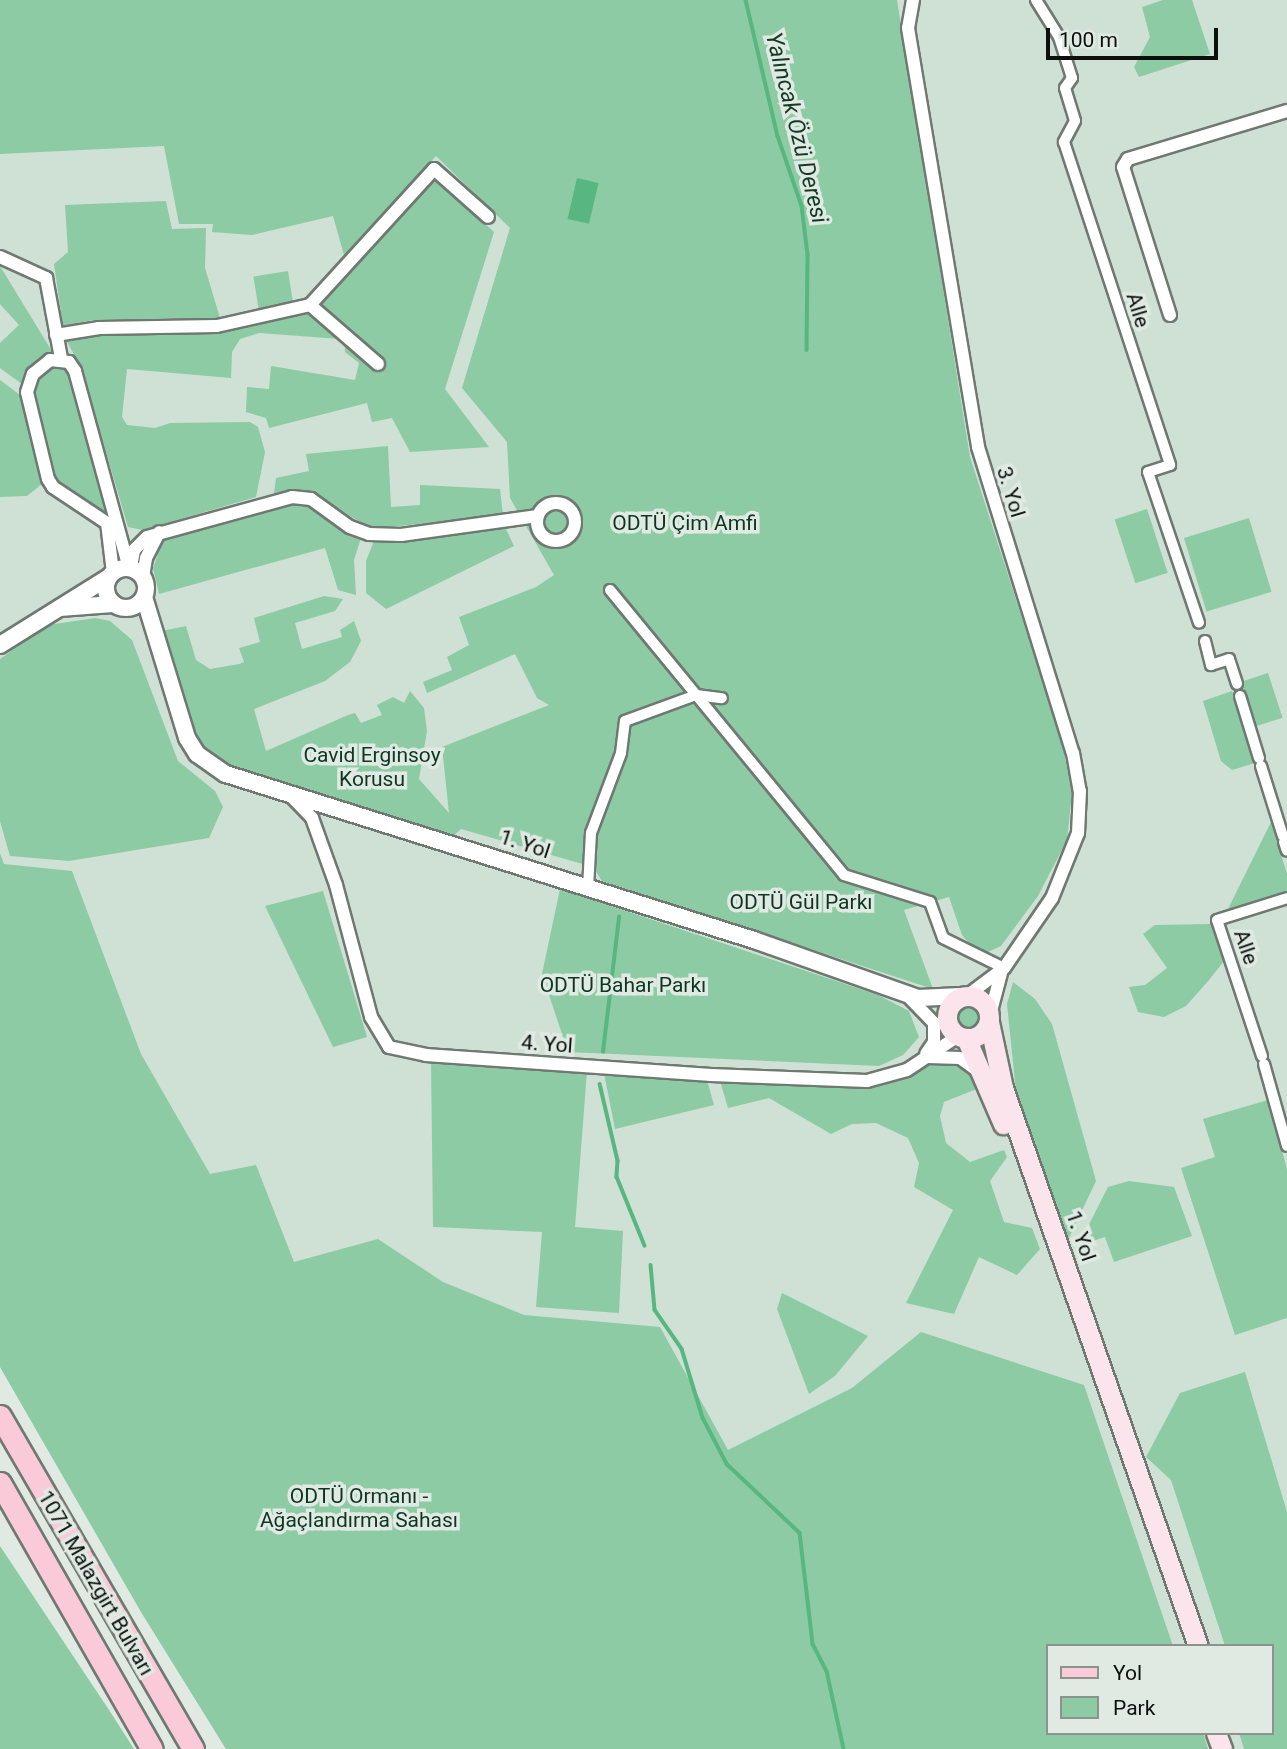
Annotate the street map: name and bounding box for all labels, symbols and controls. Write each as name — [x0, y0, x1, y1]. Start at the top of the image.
scale bar — [1049, 14, 1220, 58]
text: 100 m — [1059, 28, 1118, 52]
water label: Yalıncak Özü Deresi — [759, 30, 833, 226]
street label: Alle — [1121, 290, 1155, 330]
street label: 3. Yol — [991, 464, 1031, 520]
park label: ODTÜ Çim Amfi — [612, 510, 758, 536]
park label: Cavid Erginsoy Korusu — [303, 742, 441, 792]
street label: 1. Yol — [497, 824, 553, 864]
park label: ODTÜ Gül Parkı — [729, 889, 873, 915]
street label: Alle — [1228, 926, 1264, 968]
park label: ODTÜ Bahar Parkı — [540, 972, 706, 998]
street label: 4. Yol — [520, 1030, 574, 1058]
street label: 1. Yol — [1061, 1208, 1101, 1264]
park label: ODTÜ Ormanı - Ağaçlandırma Sahası — [260, 1483, 458, 1533]
street label: 1071 Malazgirt Bulvarı — [33, 1486, 159, 1680]
legend — [1046, 1644, 1273, 1735]
text: Yol — [1113, 1661, 1142, 1685]
text: Park — [1113, 1696, 1155, 1720]

